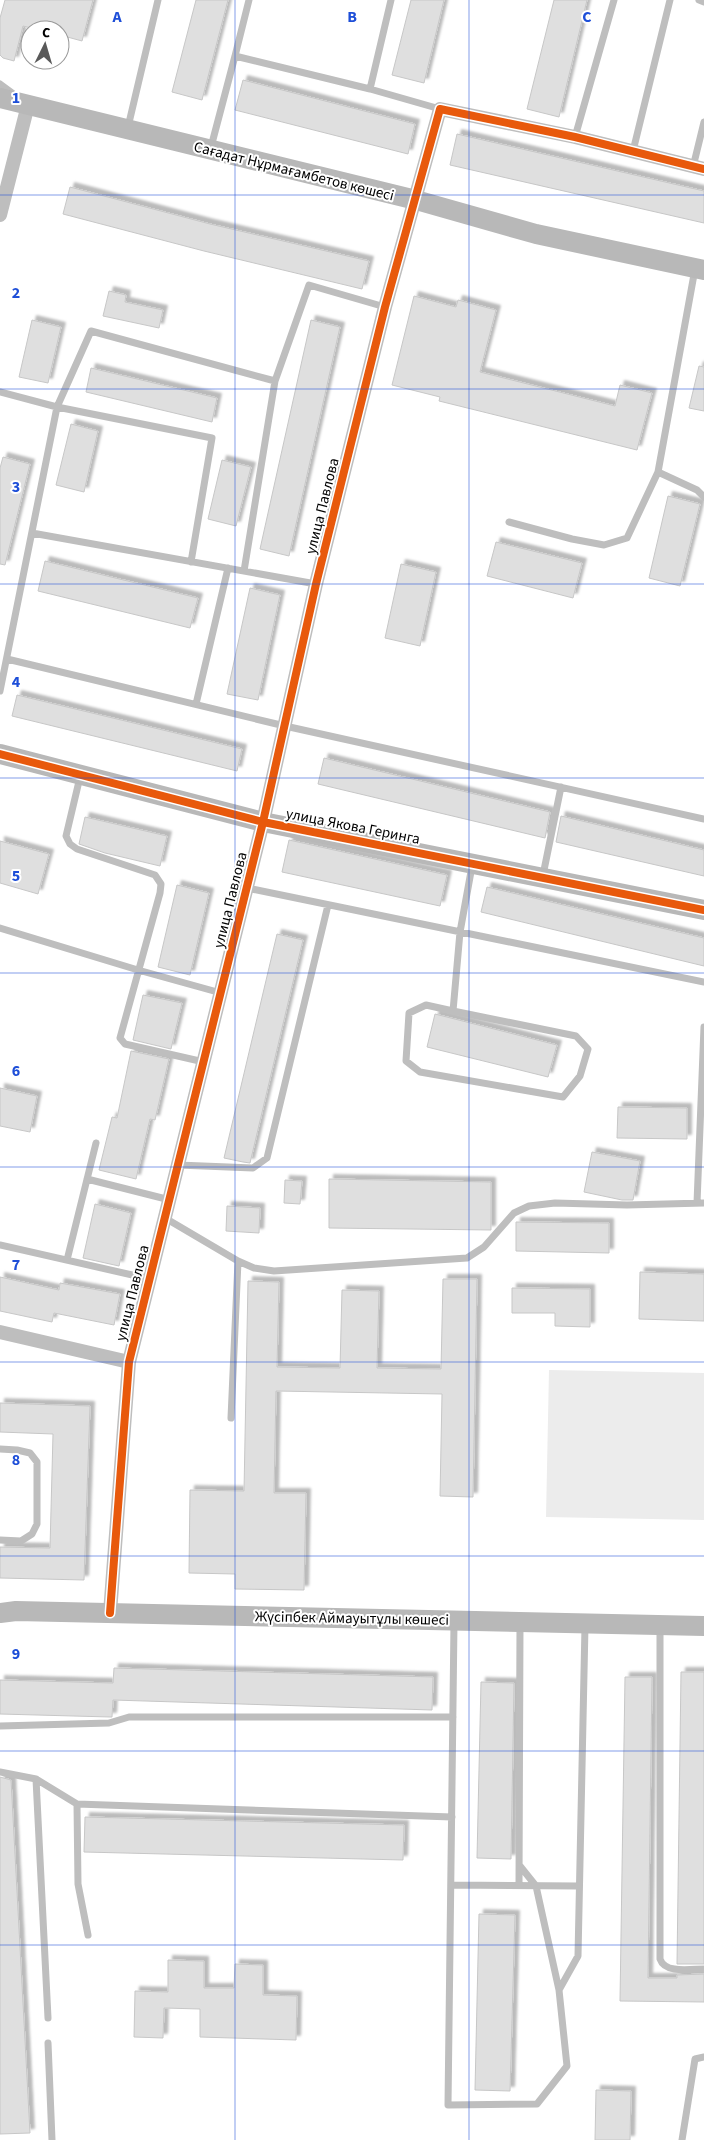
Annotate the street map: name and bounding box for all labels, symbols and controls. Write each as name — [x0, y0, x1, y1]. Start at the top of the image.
text: A — [111, 6, 122, 28]
text: B — [347, 6, 357, 28]
text: C — [582, 6, 592, 28]
north arrow — [20, 20, 70, 70]
text: С — [41, 23, 51, 43]
text: 1 — [12, 87, 20, 109]
street label: Сағадат Нұрмағамбетов көшесі — [192, 136, 396, 207]
text: 2 — [12, 282, 20, 304]
street label: улица Павлова — [300, 456, 345, 556]
text: 3 — [12, 476, 20, 498]
text: 4 — [12, 671, 21, 693]
street label: улица Якова Геринга — [284, 803, 422, 850]
street label: улица Павлова — [208, 850, 253, 950]
text: 5 — [12, 865, 20, 887]
text: 6 — [12, 1060, 20, 1082]
street label: улица Павлова — [110, 1243, 155, 1343]
text: 7 — [12, 1254, 20, 1276]
text: 8 — [12, 1449, 20, 1471]
street label: Жүсіпбек Аймауытұлы көшесі — [255, 1606, 449, 1631]
text: 9 — [12, 1643, 20, 1665]

